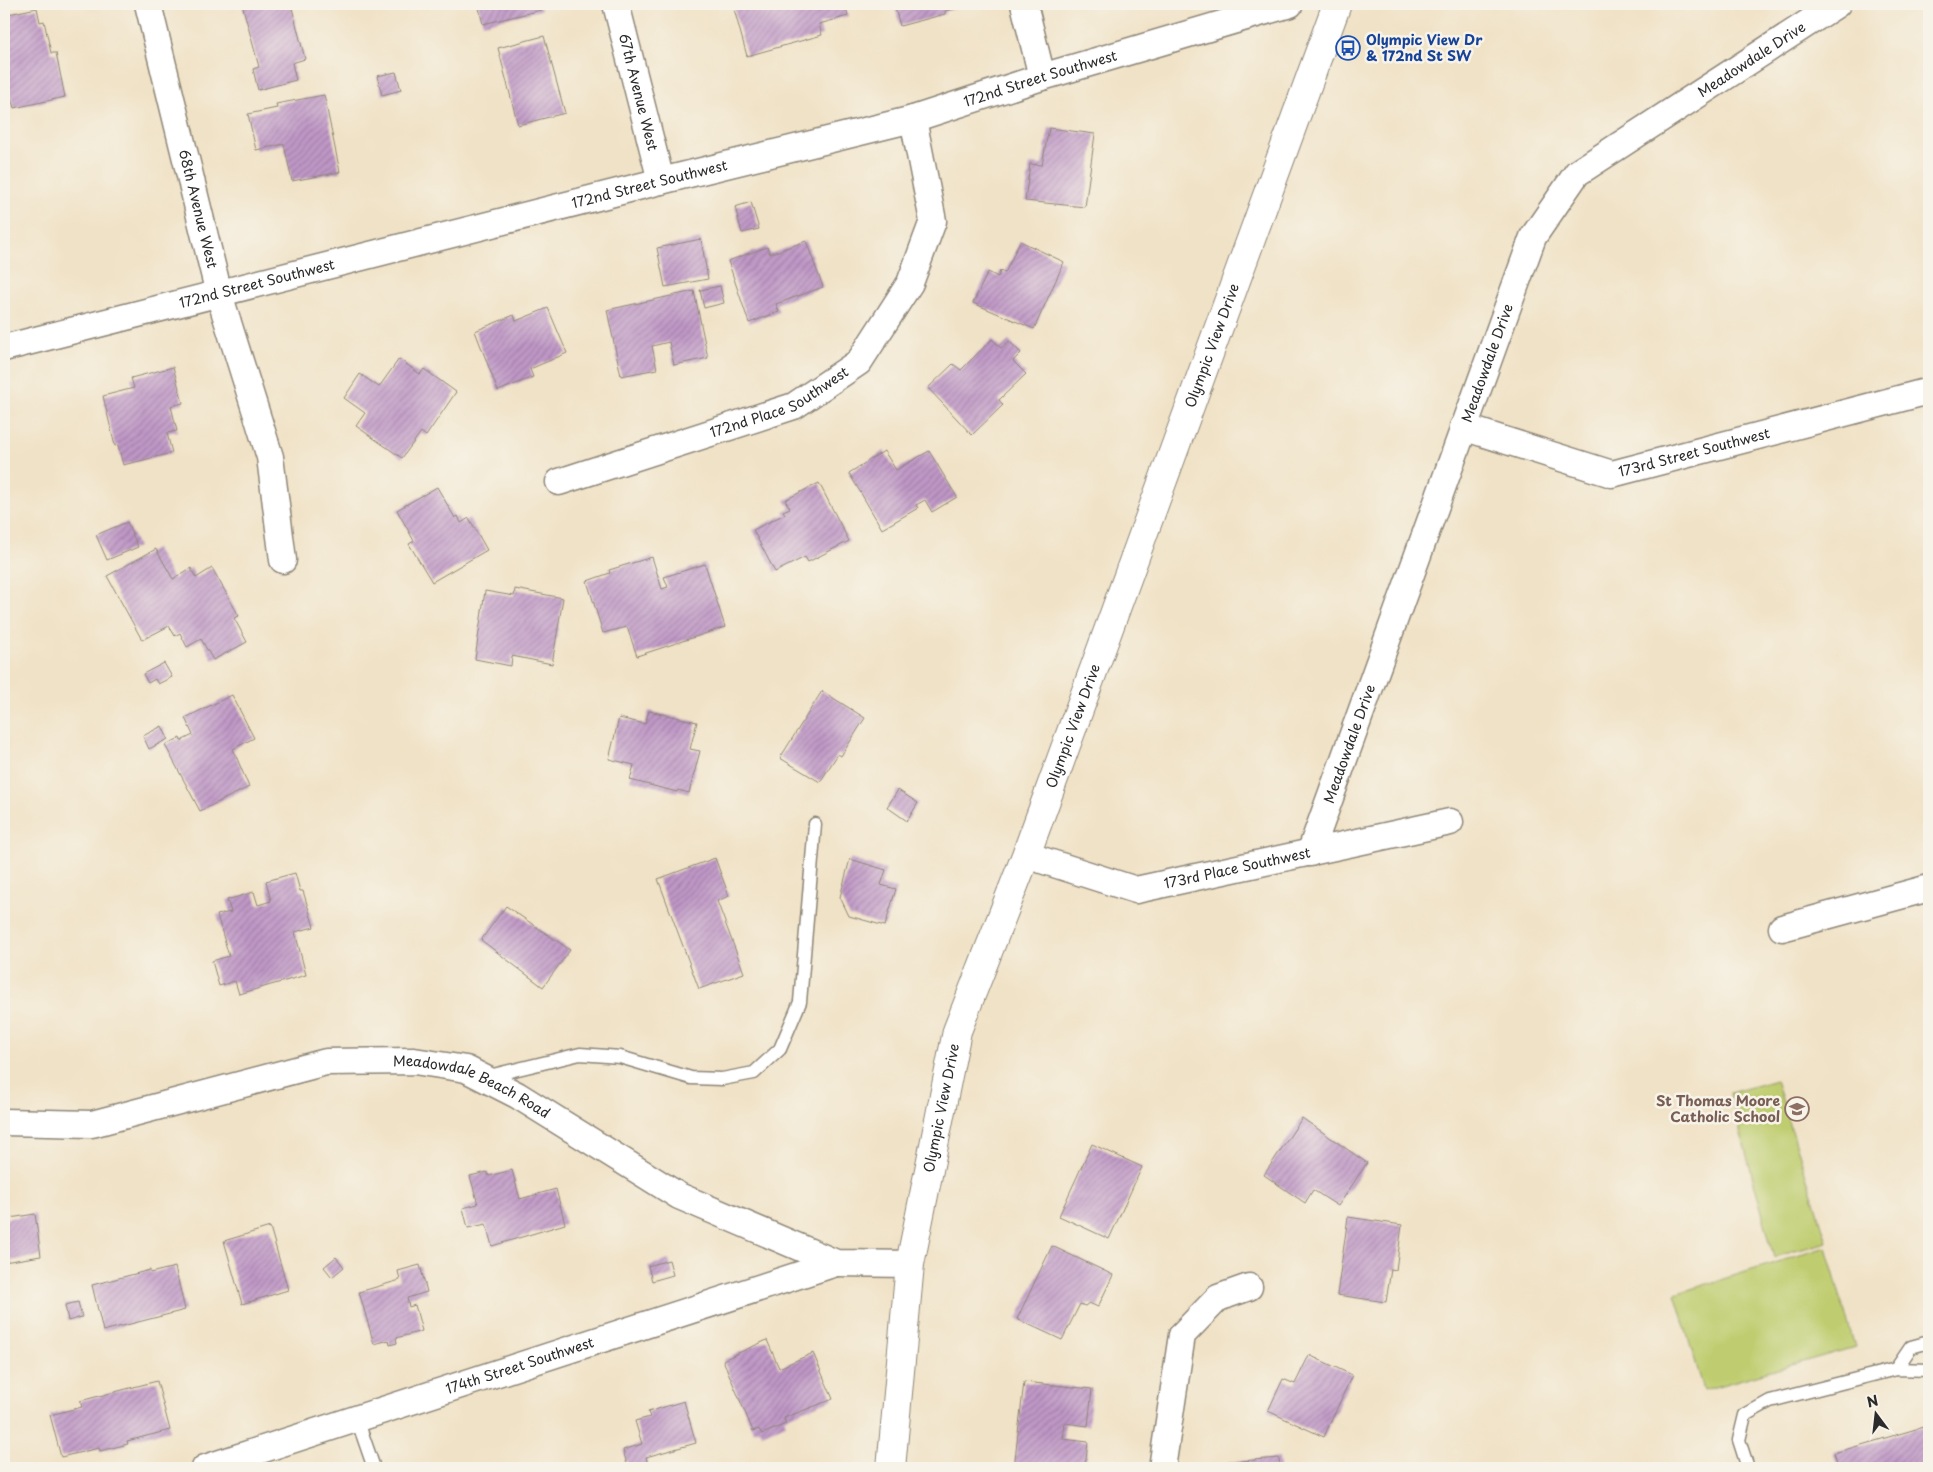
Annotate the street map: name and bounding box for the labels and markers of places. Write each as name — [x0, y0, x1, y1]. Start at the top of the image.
place label: Olympic View Dr & 172nd St SW — [1366, 29, 1483, 66]
bus stop icon: Olympic View Dr & 172nd St SW — [1335, 35, 1361, 61]
place label: St Thomas Moore Catholic School — [1656, 1090, 1780, 1127]
school or university icon: St Thomas Moore Catholic School — [1784, 1096, 1810, 1122]

